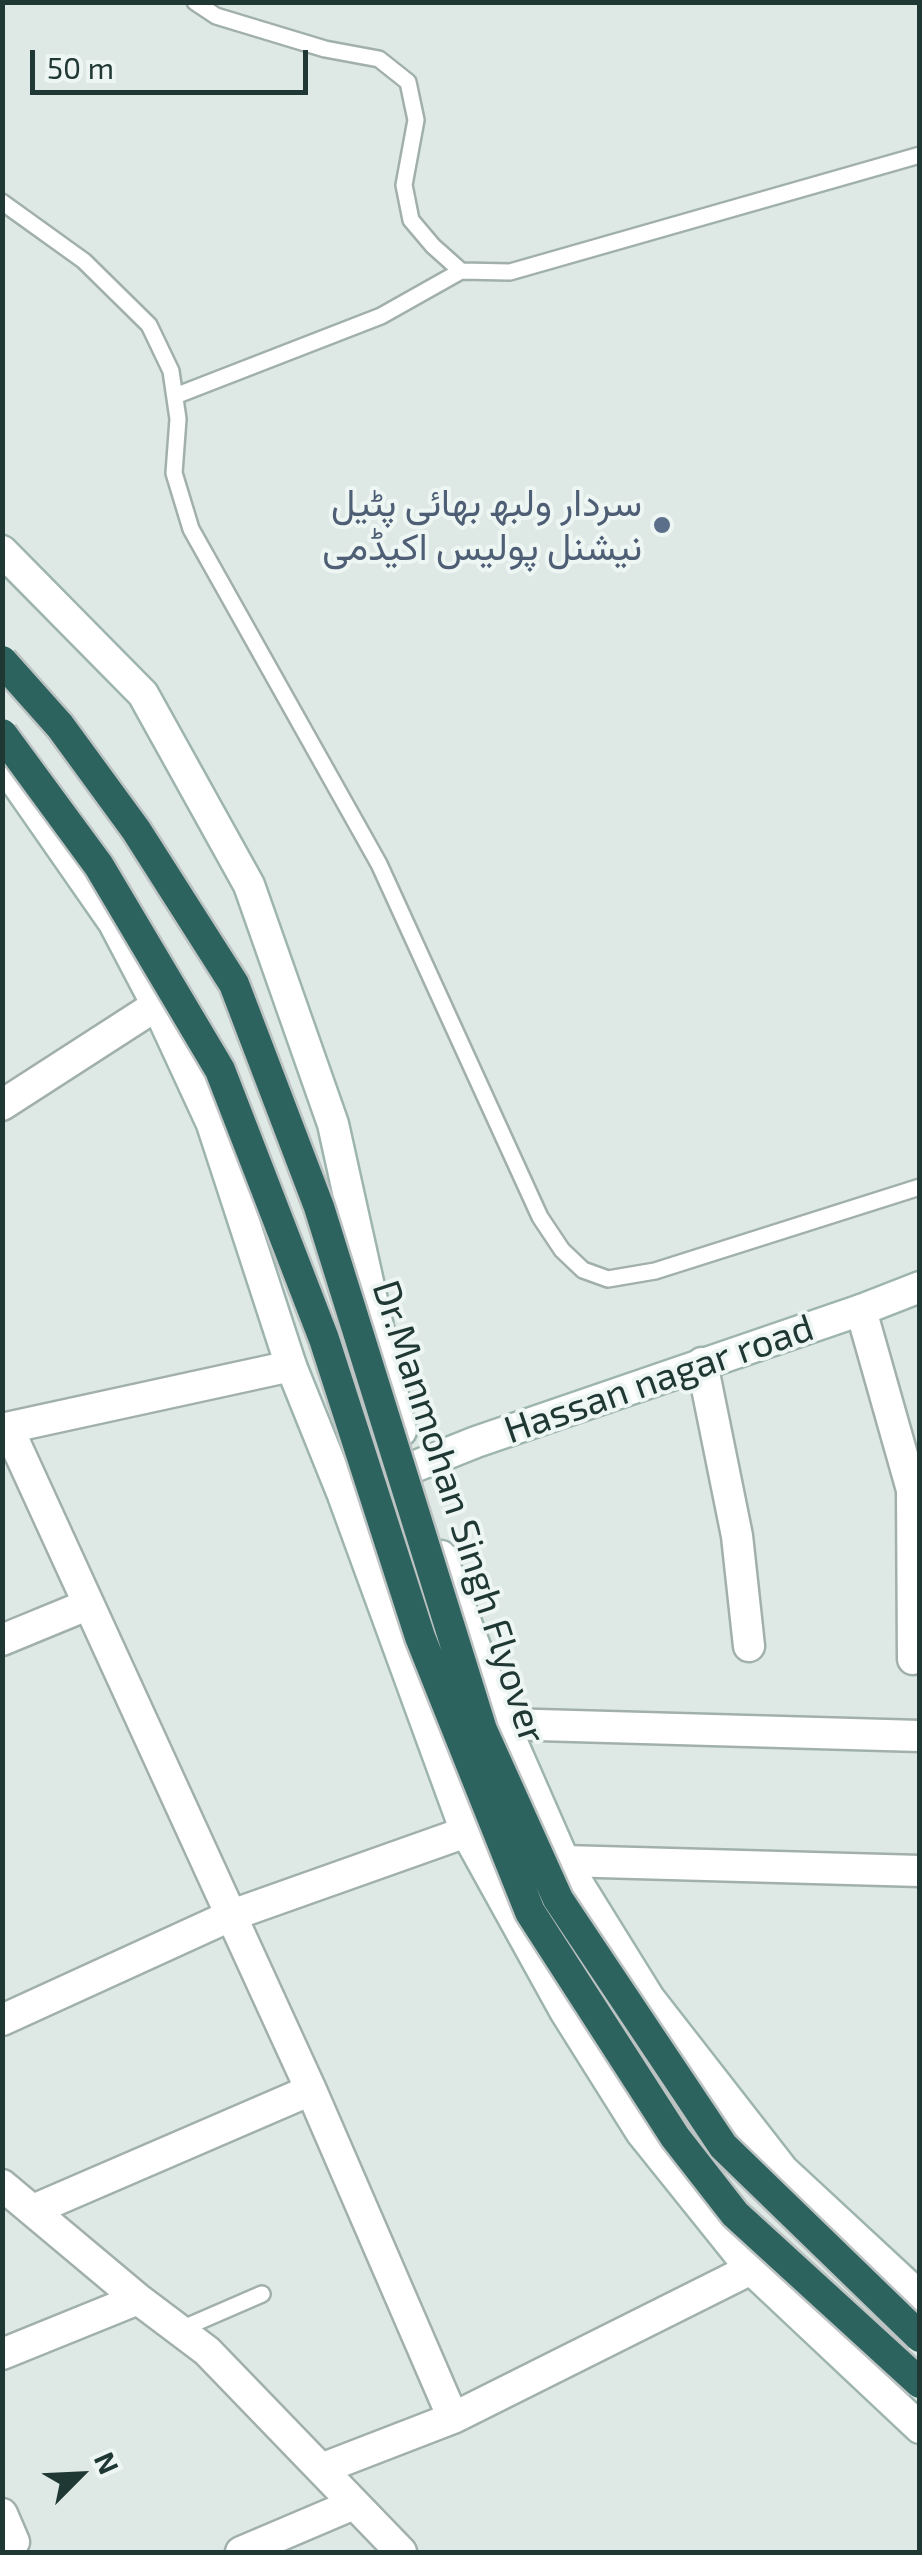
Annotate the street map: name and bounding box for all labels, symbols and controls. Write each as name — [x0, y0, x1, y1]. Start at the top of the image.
scale bar — [35, 30, 312, 92]
text: 50 m — [47, 49, 114, 85]
place label: سردار ولبھ بھائی پٹیل نیشنل پولیس اکیڈمی — [322, 480, 642, 570]
marker: سردار ولبھ بھائی پٹیل نیشنل پولیس اکیڈمی — [651, 514, 673, 536]
street label: Dr.Manmohan Singh Flyover — [363, 1275, 555, 1749]
street label: Hassan nagar road — [499, 1305, 819, 1453]
north arrow — [30, 2425, 130, 2525]
text: N — [88, 2447, 127, 2479]

